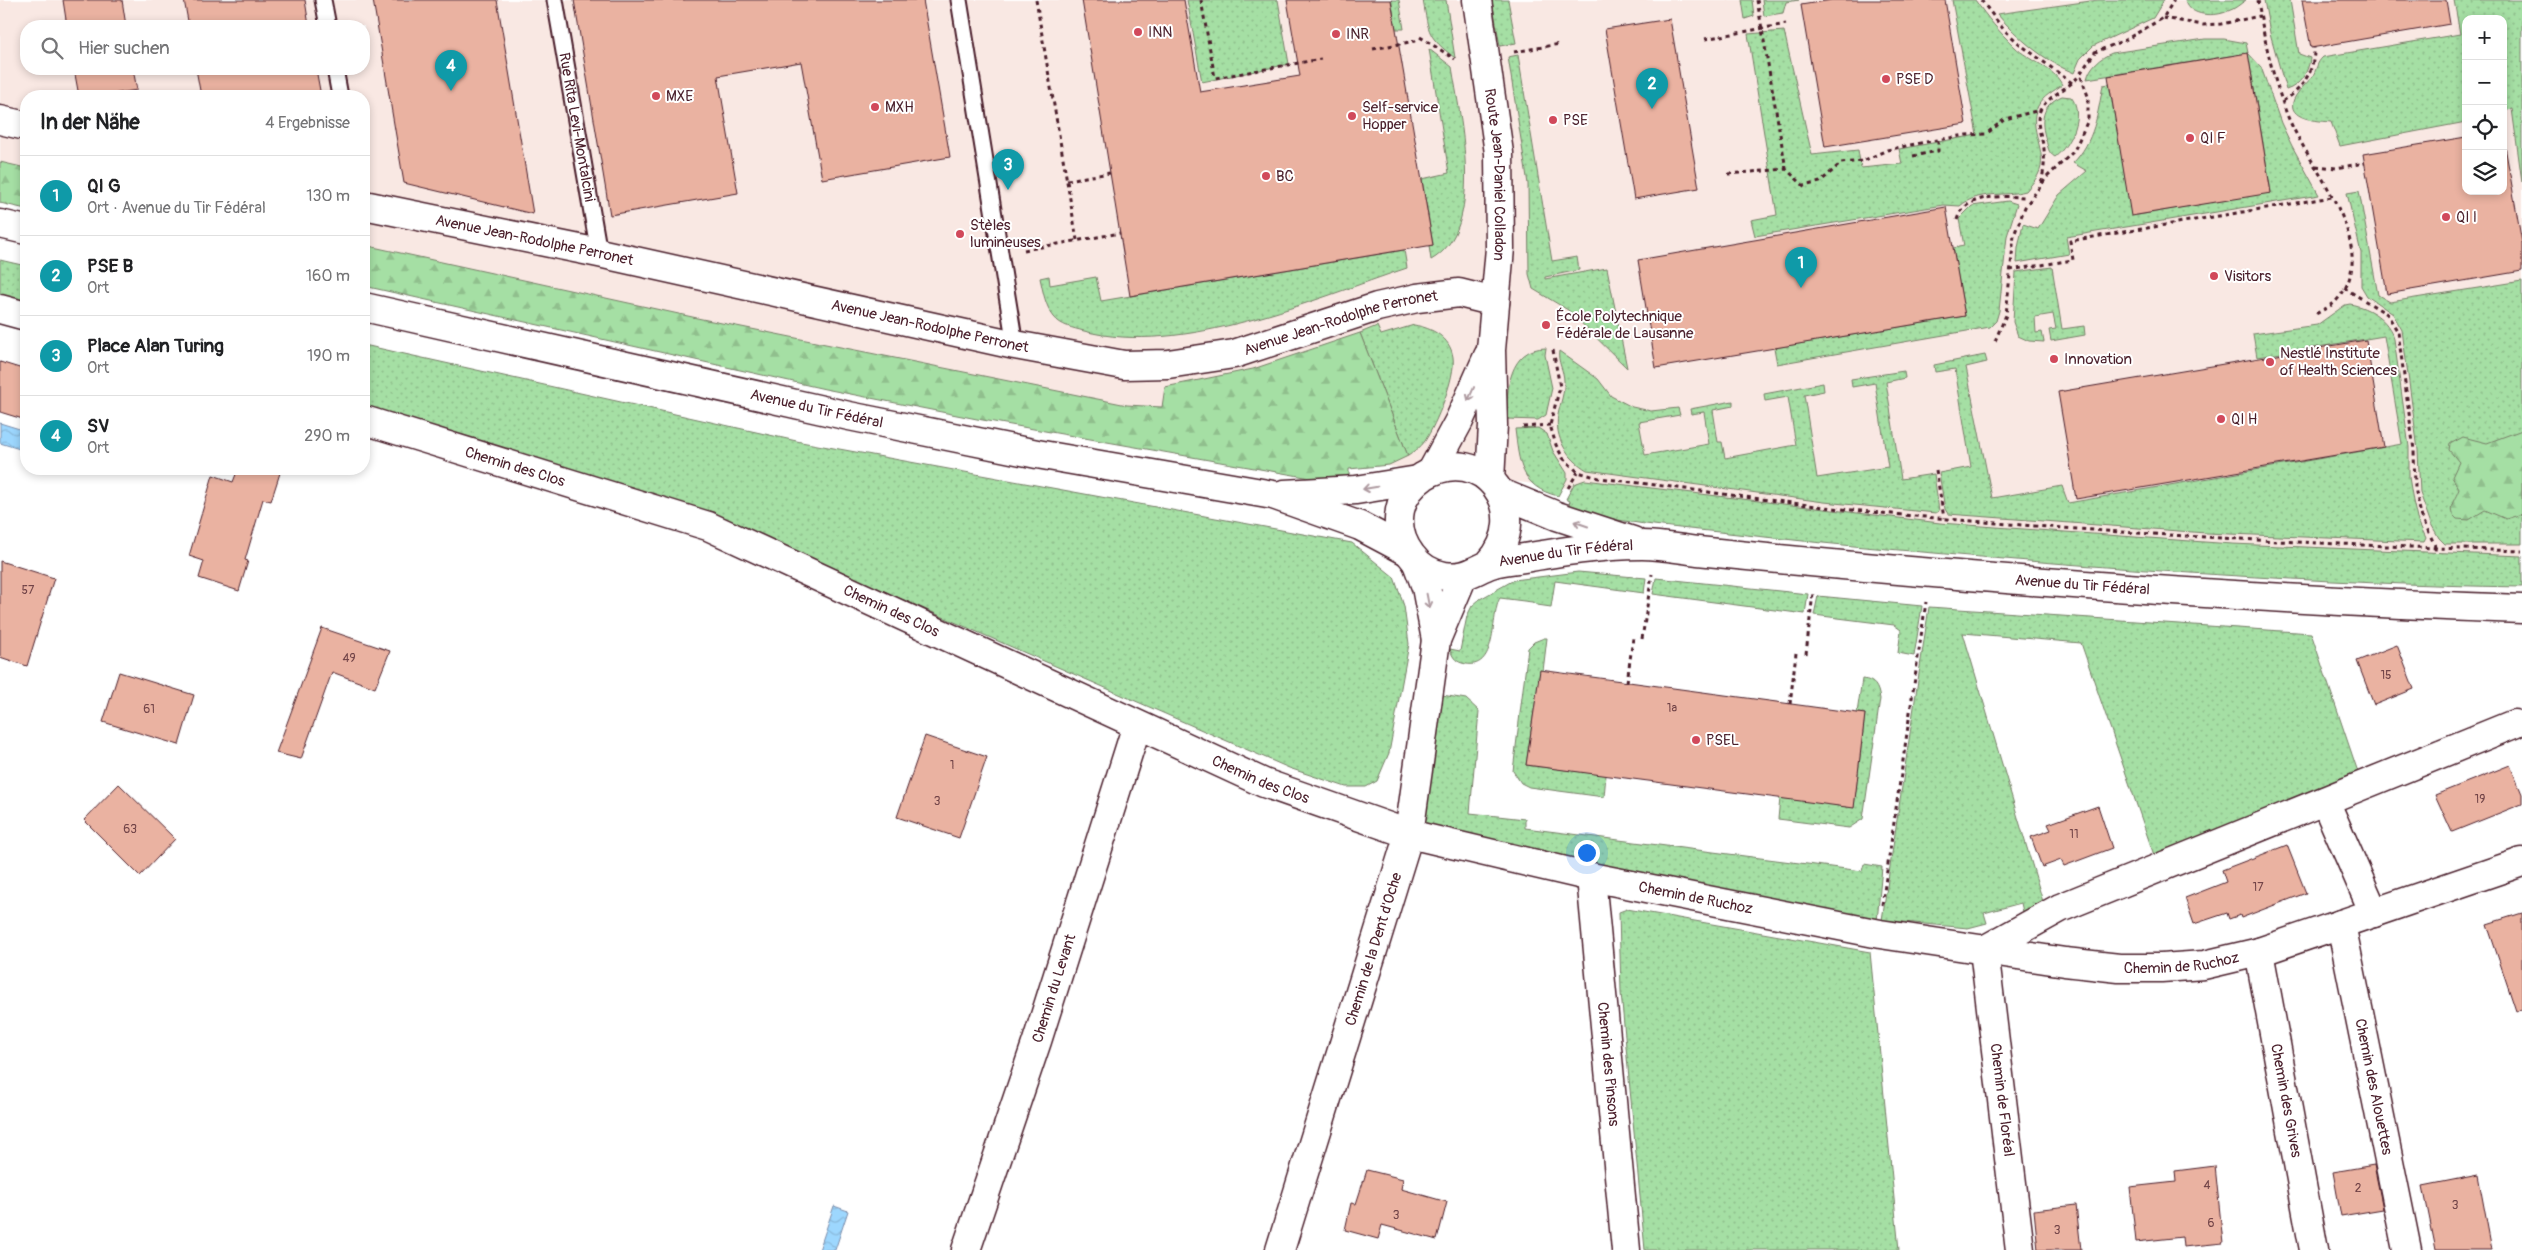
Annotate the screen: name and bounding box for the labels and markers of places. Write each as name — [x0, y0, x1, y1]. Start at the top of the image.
place label: INN — [1148, 23, 1173, 42]
place label: INR — [1346, 25, 1369, 44]
marker: INN — [1132, 26, 1144, 38]
marker: INR — [1330, 28, 1342, 40]
pin: 4 — [435, 50, 467, 91]
pin: 2 — [1636, 68, 1668, 109]
place label: PSE D — [1896, 70, 1934, 89]
marker: PSE D — [1880, 73, 1892, 85]
place label: MXE — [666, 87, 693, 106]
marker: MXE — [650, 90, 662, 102]
place label: MXH — [885, 98, 914, 117]
place label: Self-service Hopper — [1362, 98, 1439, 134]
marker: MXH — [869, 101, 881, 113]
marker: Self-service Hopper — [1346, 110, 1358, 122]
place label: PSE — [1563, 111, 1588, 130]
marker: PSE — [1547, 114, 1559, 126]
place label: QI F — [2200, 129, 2226, 148]
marker: QI F — [2184, 132, 2196, 144]
pin: 3 — [992, 149, 1024, 190]
place label: BC — [1276, 167, 1294, 186]
marker: BC — [1260, 170, 1272, 182]
place label: QI I — [2456, 208, 2477, 227]
marker: QI I — [2440, 211, 2452, 223]
place label: Stèles lumineuses — [970, 216, 1041, 252]
marker: Stèles lumineuses — [954, 228, 966, 240]
pin: 1 — [1785, 247, 1817, 288]
place label: Visitors — [2224, 267, 2271, 286]
marker: Visitors — [2208, 270, 2220, 282]
place label: École Polytechnique Fédérale de Lausanne — [1556, 307, 1694, 343]
marker: École Polytechnique Fédérale de Lausanne — [1540, 319, 1552, 331]
place label: Nestlé Institute of Health Sciences — [2280, 344, 2397, 380]
place label: Innovation — [2064, 350, 2132, 369]
marker: Innovation — [2048, 353, 2060, 365]
marker: Nestlé Institute of Health Sciences — [2264, 356, 2276, 368]
place label: QI H — [2231, 410, 2257, 429]
marker: QI H — [2215, 413, 2227, 425]
place label: PSEL — [1706, 731, 1739, 750]
marker: PSEL — [1690, 734, 1702, 746]

